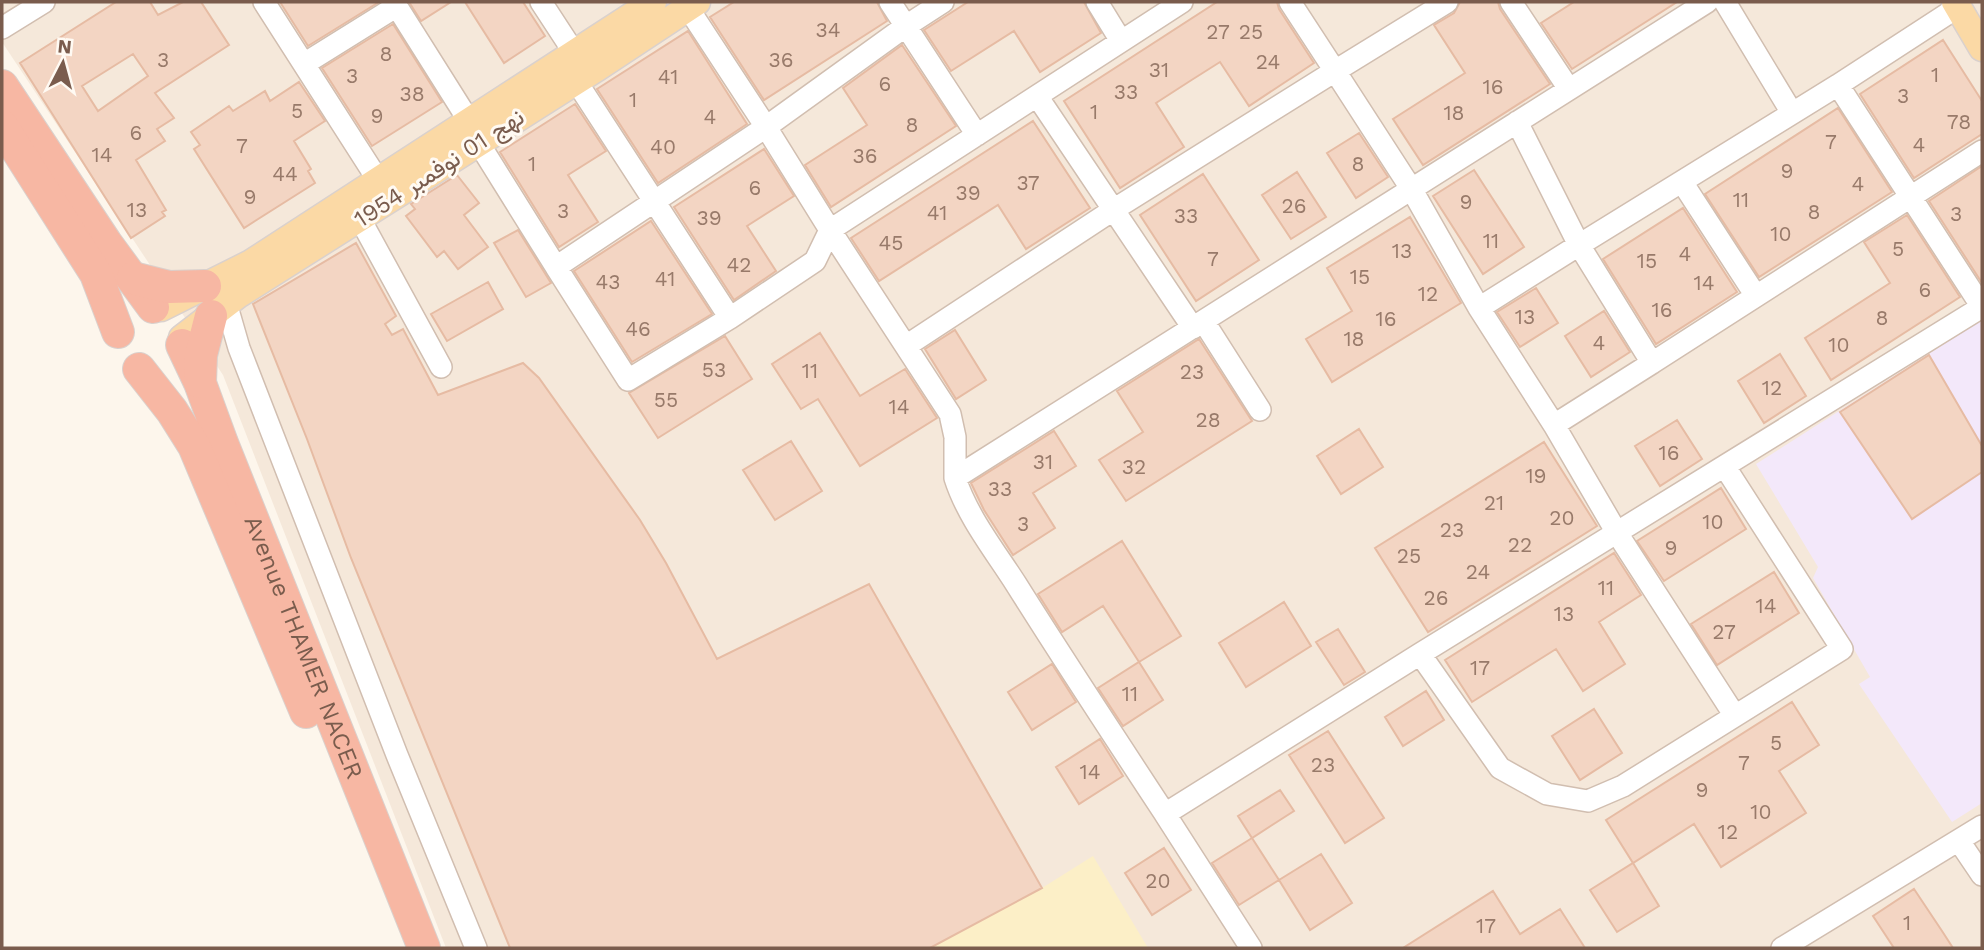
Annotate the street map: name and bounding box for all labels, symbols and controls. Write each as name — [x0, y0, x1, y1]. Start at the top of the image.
house number: 34 — [815, 17, 841, 42]
house number: 27 — [1206, 19, 1230, 44]
house number: 25 — [1239, 19, 1263, 44]
north arrow — [28, 28, 98, 98]
text: N — [57, 34, 73, 59]
house number: 8 — [380, 41, 392, 66]
house number: 3 — [157, 47, 169, 72]
house number: 36 — [768, 47, 794, 72]
house number: 24 — [1256, 49, 1280, 74]
house number: 31 — [1149, 57, 1169, 82]
house number: 1 — [1931, 62, 1939, 87]
house number: 3 — [346, 63, 358, 88]
house number: 41 — [658, 64, 678, 89]
house number: 6 — [879, 71, 891, 96]
house number: 16 — [1483, 74, 1503, 99]
house number: 33 — [1114, 79, 1138, 104]
house number: 38 — [399, 81, 425, 106]
house number: 3 — [1897, 83, 1909, 108]
house number: 1 — [629, 87, 637, 112]
house number: 5 — [291, 98, 303, 123]
house number: 1 — [1090, 99, 1098, 124]
house number: 18 — [1443, 100, 1465, 125]
street label: نهج 01 نوفمبر 1954 — [349, 103, 531, 236]
house number: 9 — [371, 103, 383, 128]
house number: 4 — [704, 104, 716, 129]
house number: 78 — [1947, 109, 1971, 134]
house number: 8 — [906, 112, 918, 137]
house number: 6 — [130, 120, 142, 145]
house number: 7 — [1825, 129, 1837, 154]
house number: 4 — [1913, 132, 1925, 157]
house number: 7 — [236, 133, 248, 158]
house number: 40 — [650, 134, 676, 159]
house number: 14 — [91, 142, 113, 167]
house number: 36 — [852, 143, 878, 168]
house number: 1 — [528, 151, 536, 176]
house number: 8 — [1352, 151, 1364, 176]
house number: 9 — [1781, 158, 1793, 183]
house number: 44 — [272, 161, 298, 186]
house number: 37 — [1016, 170, 1040, 195]
house number: 4 — [1852, 171, 1864, 196]
house number: 6 — [749, 175, 761, 200]
house number: 39 — [955, 180, 981, 205]
house number: 9 — [244, 184, 256, 209]
house number: 11 — [1733, 187, 1749, 212]
house number: 9 — [1460, 189, 1472, 214]
house number: 26 — [1281, 193, 1307, 218]
house number: 13 — [127, 197, 147, 222]
house number: 3 — [557, 198, 569, 223]
house number: 8 — [1808, 199, 1820, 224]
house number: 41 — [927, 200, 947, 225]
house number: 3 — [1950, 201, 1962, 226]
house number: 33 — [1174, 203, 1198, 228]
house number: 39 — [696, 205, 722, 230]
house number: 10 — [1770, 221, 1792, 246]
house number: 11 — [1483, 228, 1499, 253]
house number: 45 — [878, 230, 904, 255]
house number: 5 — [1892, 236, 1904, 261]
house number: 13 — [1392, 238, 1412, 263]
house number: 4 — [1679, 241, 1691, 266]
house number: 7 — [1207, 246, 1219, 271]
house number: 15 — [1637, 248, 1657, 273]
house number: 42 — [726, 252, 752, 277]
house number: 15 — [1350, 264, 1370, 289]
house number: 41 — [655, 266, 675, 291]
house number: 43 — [595, 269, 621, 294]
house number: 14 — [1693, 270, 1715, 295]
house number: 6 — [1919, 277, 1931, 302]
house number: 12 — [1418, 281, 1438, 306]
house number: 16 — [1652, 297, 1672, 322]
house number: 13 — [1515, 304, 1535, 329]
house number: 8 — [1876, 305, 1888, 330]
house number: 16 — [1376, 306, 1396, 331]
house number: 46 — [625, 316, 651, 341]
house number: 18 — [1343, 326, 1365, 351]
house number: 4 — [1593, 330, 1605, 355]
house number: 10 — [1828, 332, 1850, 357]
house number: 53 — [702, 357, 726, 382]
house number: 11 — [802, 358, 818, 383]
house number: 23 — [1180, 359, 1204, 384]
house number: 12 — [1762, 375, 1782, 400]
house number: 55 — [654, 387, 678, 412]
house number: 14 — [888, 394, 910, 419]
house number: 28 — [1195, 407, 1221, 432]
house number: 16 — [1659, 440, 1679, 465]
house number: 31 — [1033, 449, 1053, 474]
house number: 32 — [1122, 454, 1146, 479]
house number: 19 — [1525, 463, 1547, 488]
house number: 33 — [988, 476, 1012, 501]
house number: 21 — [1484, 490, 1504, 515]
house number: 20 — [1549, 505, 1575, 530]
house number: 10 — [1702, 509, 1724, 534]
house number: 3 — [1017, 511, 1029, 536]
street label: Avenue THAMER NACER — [239, 512, 369, 783]
house number: 23 — [1440, 517, 1464, 542]
house number: 22 — [1508, 532, 1532, 557]
house number: 9 — [1665, 535, 1677, 560]
house number: 25 — [1397, 543, 1421, 568]
house number: 24 — [1466, 559, 1490, 584]
house number: 11 — [1598, 575, 1614, 600]
house number: 26 — [1423, 585, 1449, 610]
house number: 14 — [1755, 593, 1777, 618]
house number: 13 — [1554, 601, 1574, 626]
house number: 27 — [1712, 619, 1736, 644]
house number: 17 — [1470, 655, 1490, 680]
house number: 11 — [1122, 681, 1138, 706]
house number: 5 — [1770, 730, 1782, 755]
house number: 7 — [1738, 750, 1750, 775]
house number: 23 — [1311, 752, 1335, 777]
house number: 14 — [1079, 759, 1101, 784]
house number: 9 — [1696, 777, 1708, 802]
house number: 10 — [1750, 799, 1772, 824]
house number: 12 — [1718, 819, 1738, 844]
house number: 20 — [1145, 868, 1171, 893]
house number: 1 — [1903, 910, 1911, 935]
house number: 17 — [1476, 913, 1496, 938]

